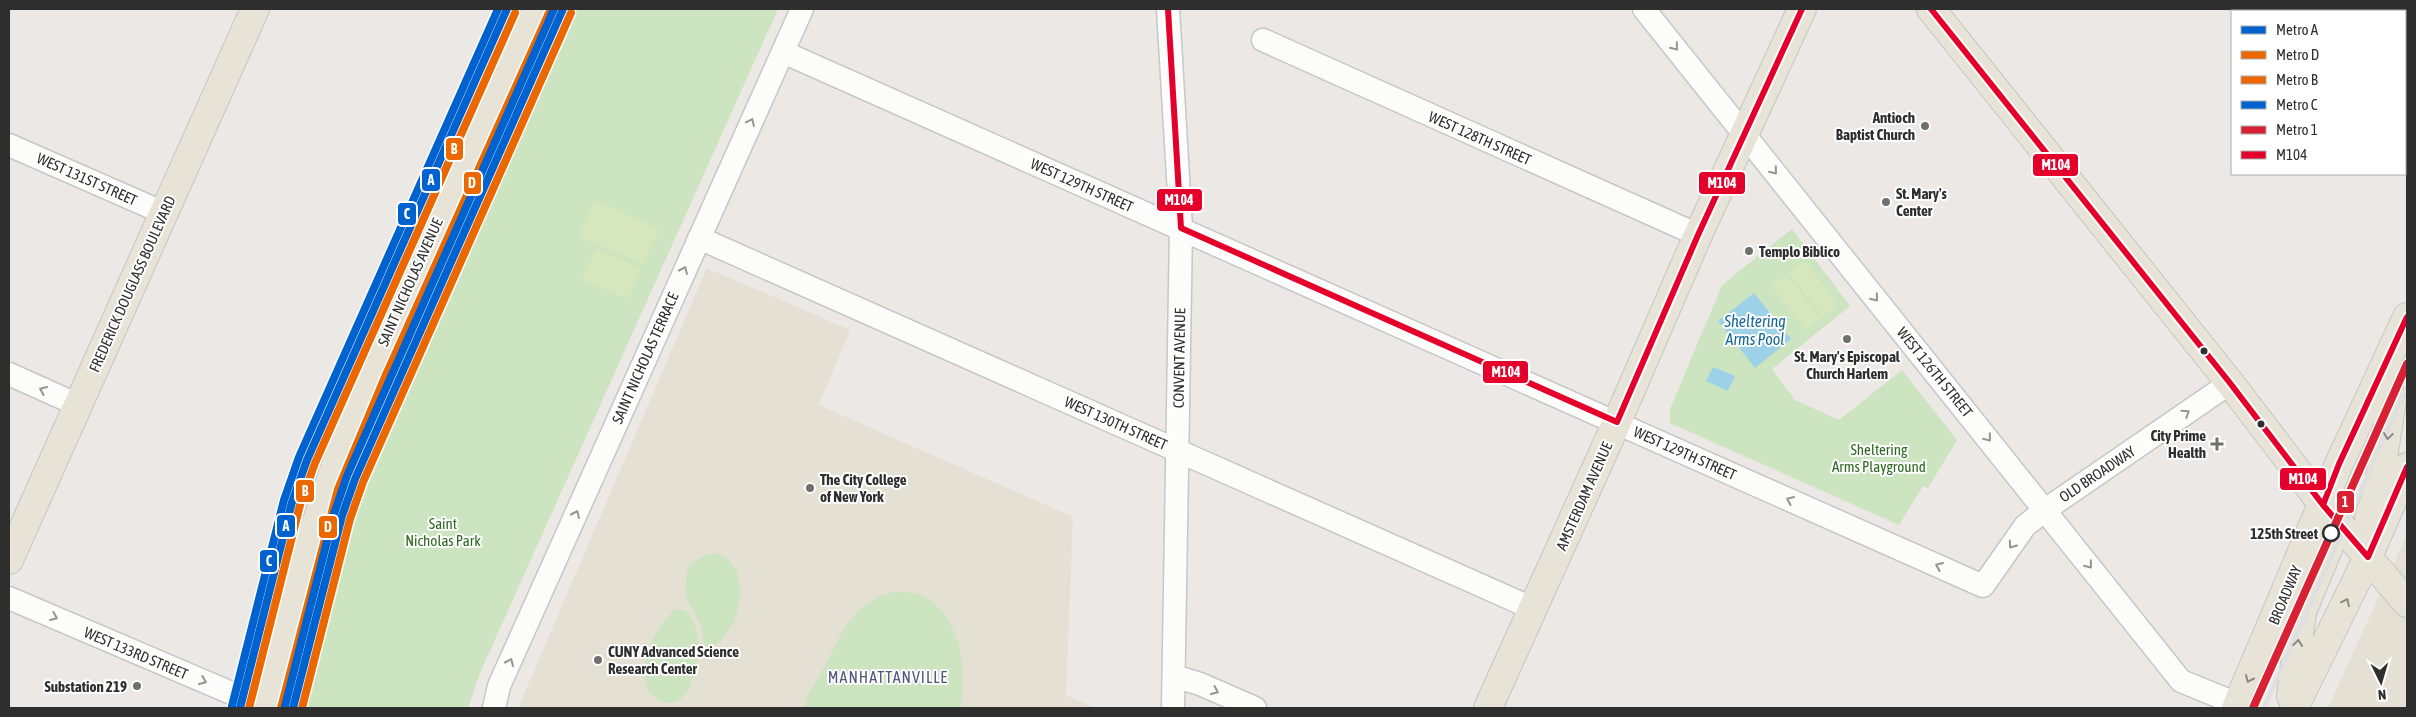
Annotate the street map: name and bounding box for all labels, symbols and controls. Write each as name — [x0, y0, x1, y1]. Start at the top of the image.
legend — [2231, 10, 2406, 175]
text: Metro A — [2276, 21, 2319, 38]
one-way arrow — [1669, 41, 1678, 50]
text: Metro D — [2276, 46, 2319, 63]
text: Metro B — [2276, 71, 2318, 88]
text: Metro C — [2276, 96, 2318, 113]
street label: WEST 128TH STREET — [1426, 108, 1534, 168]
place label: Antioch Baptist Church — [1836, 109, 1915, 143]
one-way arrow — [745, 118, 755, 127]
marker: Antioch Baptist Church — [1919, 120, 1931, 132]
text: Metro 1 — [2276, 121, 2318, 138]
line badge: B — [445, 137, 464, 161]
text: B — [451, 141, 458, 157]
text: M104 — [2276, 146, 2307, 163]
street label: WEST 131ST STREET — [34, 149, 140, 209]
line badge: M104 — [2032, 153, 2079, 177]
street label: WEST 129TH STREET — [1028, 155, 1136, 215]
text: M104 — [2041, 157, 2071, 173]
one-way arrow — [1769, 165, 1777, 174]
line badge: A — [421, 168, 441, 192]
line badge: D — [463, 171, 482, 195]
line badge: M104 — [1698, 171, 1746, 195]
text: A — [427, 172, 435, 188]
text: D — [468, 175, 476, 191]
text: M104 — [1707, 175, 1737, 191]
place label: St. Mary's Center — [1896, 185, 1947, 219]
line badge: M104 — [1156, 188, 1203, 212]
text: M104 — [1164, 192, 1194, 208]
street label: FREDERICK DOUGLASS BOULEVARD — [85, 193, 179, 375]
marker: St. Mary's Center — [1880, 196, 1892, 208]
line badge: C — [397, 202, 417, 226]
street label: SAINT NICHOLAS AVENUE — [374, 215, 446, 349]
place label: Templo Biblico — [1759, 243, 1840, 260]
marker: Templo Biblico — [1743, 245, 1755, 257]
one-way arrow — [678, 266, 689, 275]
street label: SAINT NICHOLAS TERRACE — [608, 289, 682, 426]
one-way arrow — [1870, 292, 1878, 301]
street label: CONVENT AVENUE — [1170, 307, 1188, 408]
water label: Sheltering Arms Pool — [1723, 312, 1786, 348]
street label: WEST 126TH STREET — [1894, 324, 1977, 421]
marker: St. Mary's Episcopal Church Harlem — [1841, 333, 1853, 345]
unlabelled marker — [2199, 346, 2209, 356]
place label: St. Mary's Episcopal Church Harlem — [1794, 348, 1901, 382]
line badge: M104 — [1482, 360, 1529, 384]
text: M104 — [1491, 364, 1521, 380]
one-way arrow — [39, 385, 48, 396]
street label: WEST 130TH STREET — [1062, 393, 1170, 453]
one-way arrow — [2180, 410, 2190, 419]
unlabelled marker — [2256, 419, 2266, 429]
street label: WEST 129TH STREET — [1631, 423, 1739, 483]
place label: City Prime Health — [2150, 427, 2206, 461]
one-way arrow — [1982, 433, 1991, 442]
one-way arrow — [2383, 433, 2394, 441]
marker: City Prime Health — [2210, 437, 2224, 451]
street label: AMSTERDAM AVENUE — [1552, 439, 1616, 553]
park label: Sheltering Arms Playground — [1832, 441, 1926, 475]
street label: OLD BROADWAY — [2056, 442, 2138, 506]
line badge: M104 — [2279, 467, 2327, 491]
place label: The City College of New York — [820, 471, 907, 505]
text: M104 — [2288, 471, 2318, 487]
line badge: B — [295, 479, 315, 503]
marker: The City College of New York — [804, 482, 816, 494]
text: B — [302, 483, 309, 499]
line badge: 1 — [2336, 490, 2355, 514]
text: 1 — [2342, 494, 2349, 510]
one-way arrow — [1786, 496, 1795, 506]
one-way arrow — [569, 510, 580, 519]
line badge: A — [276, 514, 296, 538]
line badge: D — [318, 515, 338, 539]
park label: Saint Nicholas Park — [405, 515, 481, 549]
text: A — [282, 518, 290, 534]
text: D — [324, 519, 332, 535]
marker: 125th Street — [2322, 524, 2340, 542]
place label: 125th Street — [2250, 525, 2319, 542]
one-way arrow — [2009, 539, 2018, 549]
line badge: C — [259, 549, 278, 573]
text: C — [266, 553, 273, 569]
one-way arrow — [2084, 560, 2093, 569]
one-way arrow — [1935, 562, 1944, 573]
street label: BROADWAY — [2265, 563, 2305, 627]
one-way arrow — [2340, 598, 2350, 607]
one-way arrow — [49, 611, 58, 622]
street label: WEST 133RD STREET — [82, 623, 191, 683]
one-way arrow — [2292, 639, 2303, 647]
place label: CUNY Advanced Science Research Center — [608, 643, 739, 677]
marker: CUNY Advanced Science Research Center — [592, 654, 604, 666]
north arrow — [2356, 657, 2406, 707]
one-way arrow — [503, 658, 514, 667]
district label: MANHATTANVILLE — [828, 668, 948, 686]
one-way arrow — [2244, 674, 2255, 683]
one-way arrow — [198, 675, 207, 686]
place label: Substation 219 — [44, 678, 127, 695]
marker: Substation 219 — [131, 680, 143, 692]
one-way arrow — [1210, 684, 1219, 695]
text: N — [2377, 687, 2387, 703]

